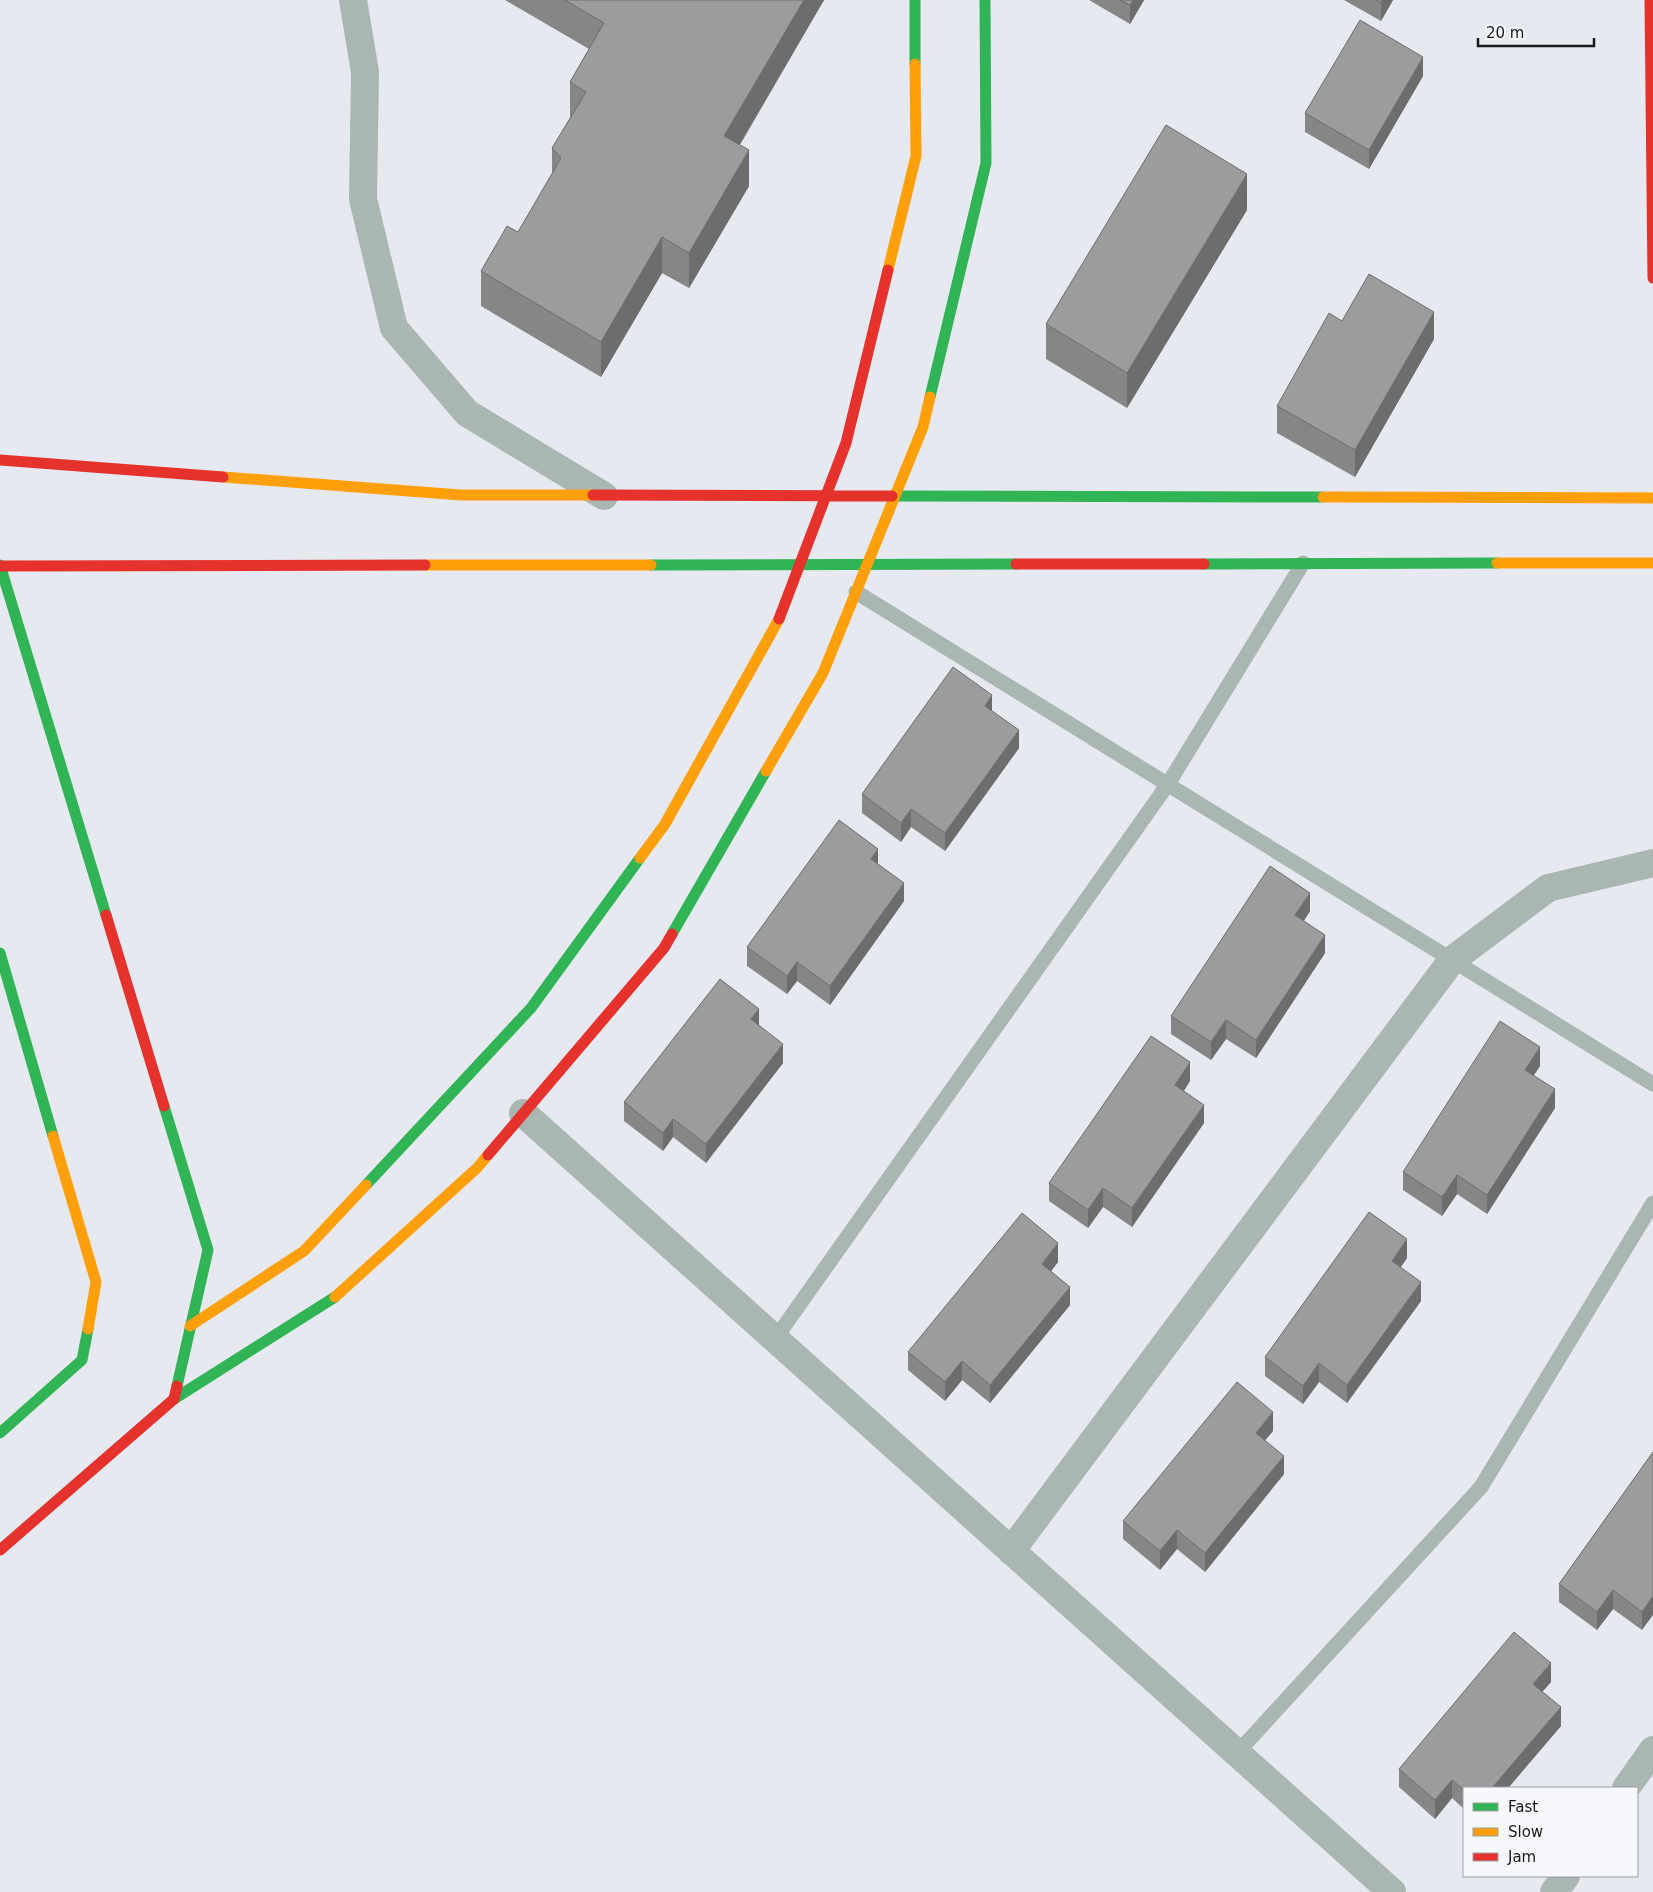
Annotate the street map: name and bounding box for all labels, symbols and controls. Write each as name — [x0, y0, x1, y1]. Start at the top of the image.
scale bar — [1478, 15, 1594, 47]
text: 20 m — [1486, 24, 1524, 42]
legend — [1463, 1787, 1638, 1877]
text: Fast — [1508, 1798, 1538, 1816]
text: Slow — [1508, 1823, 1543, 1841]
text: Jam — [1507, 1848, 1536, 1866]

